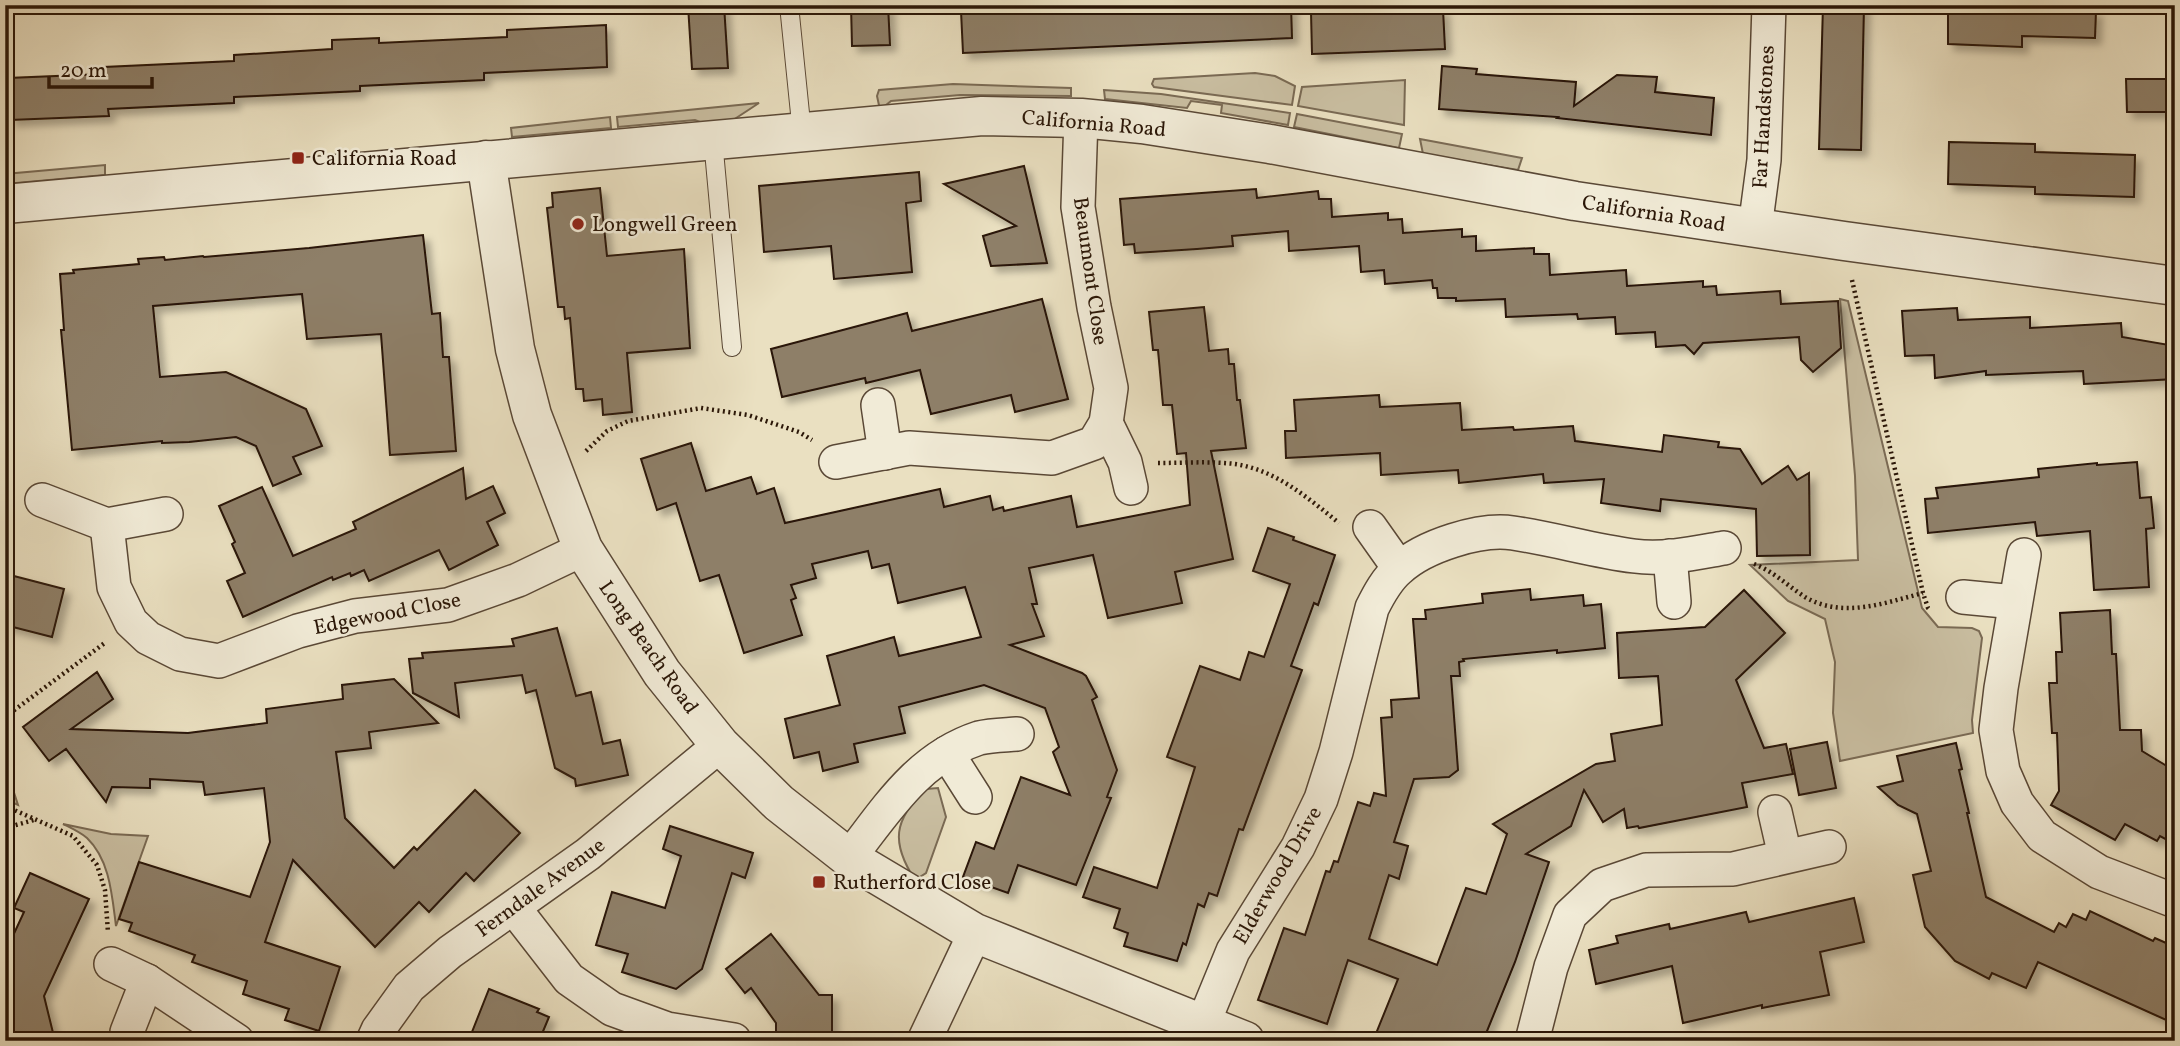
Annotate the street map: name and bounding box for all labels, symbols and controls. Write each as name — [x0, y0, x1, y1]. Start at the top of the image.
street label: Far Handstones — [1746, 45, 1783, 190]
scale bar — [49, 46, 152, 90]
text: 20 m — [60, 57, 106, 86]
street label: California Road — [1020, 104, 1167, 145]
place label: California Road — [312, 145, 457, 174]
marker: California Road — [290, 150, 306, 166]
street label: California Road — [1580, 189, 1728, 240]
street label: Beaumont Close — [1065, 195, 1114, 347]
place label: Longwell Green — [592, 211, 738, 240]
marker: Longwell Green — [570, 216, 586, 232]
street label: Long Beach Road — [591, 575, 705, 720]
street label: Edgewood Close — [311, 586, 463, 643]
street label: Elderwood Drive — [1227, 801, 1330, 950]
street label: Ferndale Avenue — [470, 831, 612, 945]
place label: Rutherford Close — [833, 869, 991, 898]
marker: Rutherford Close — [811, 874, 827, 890]

